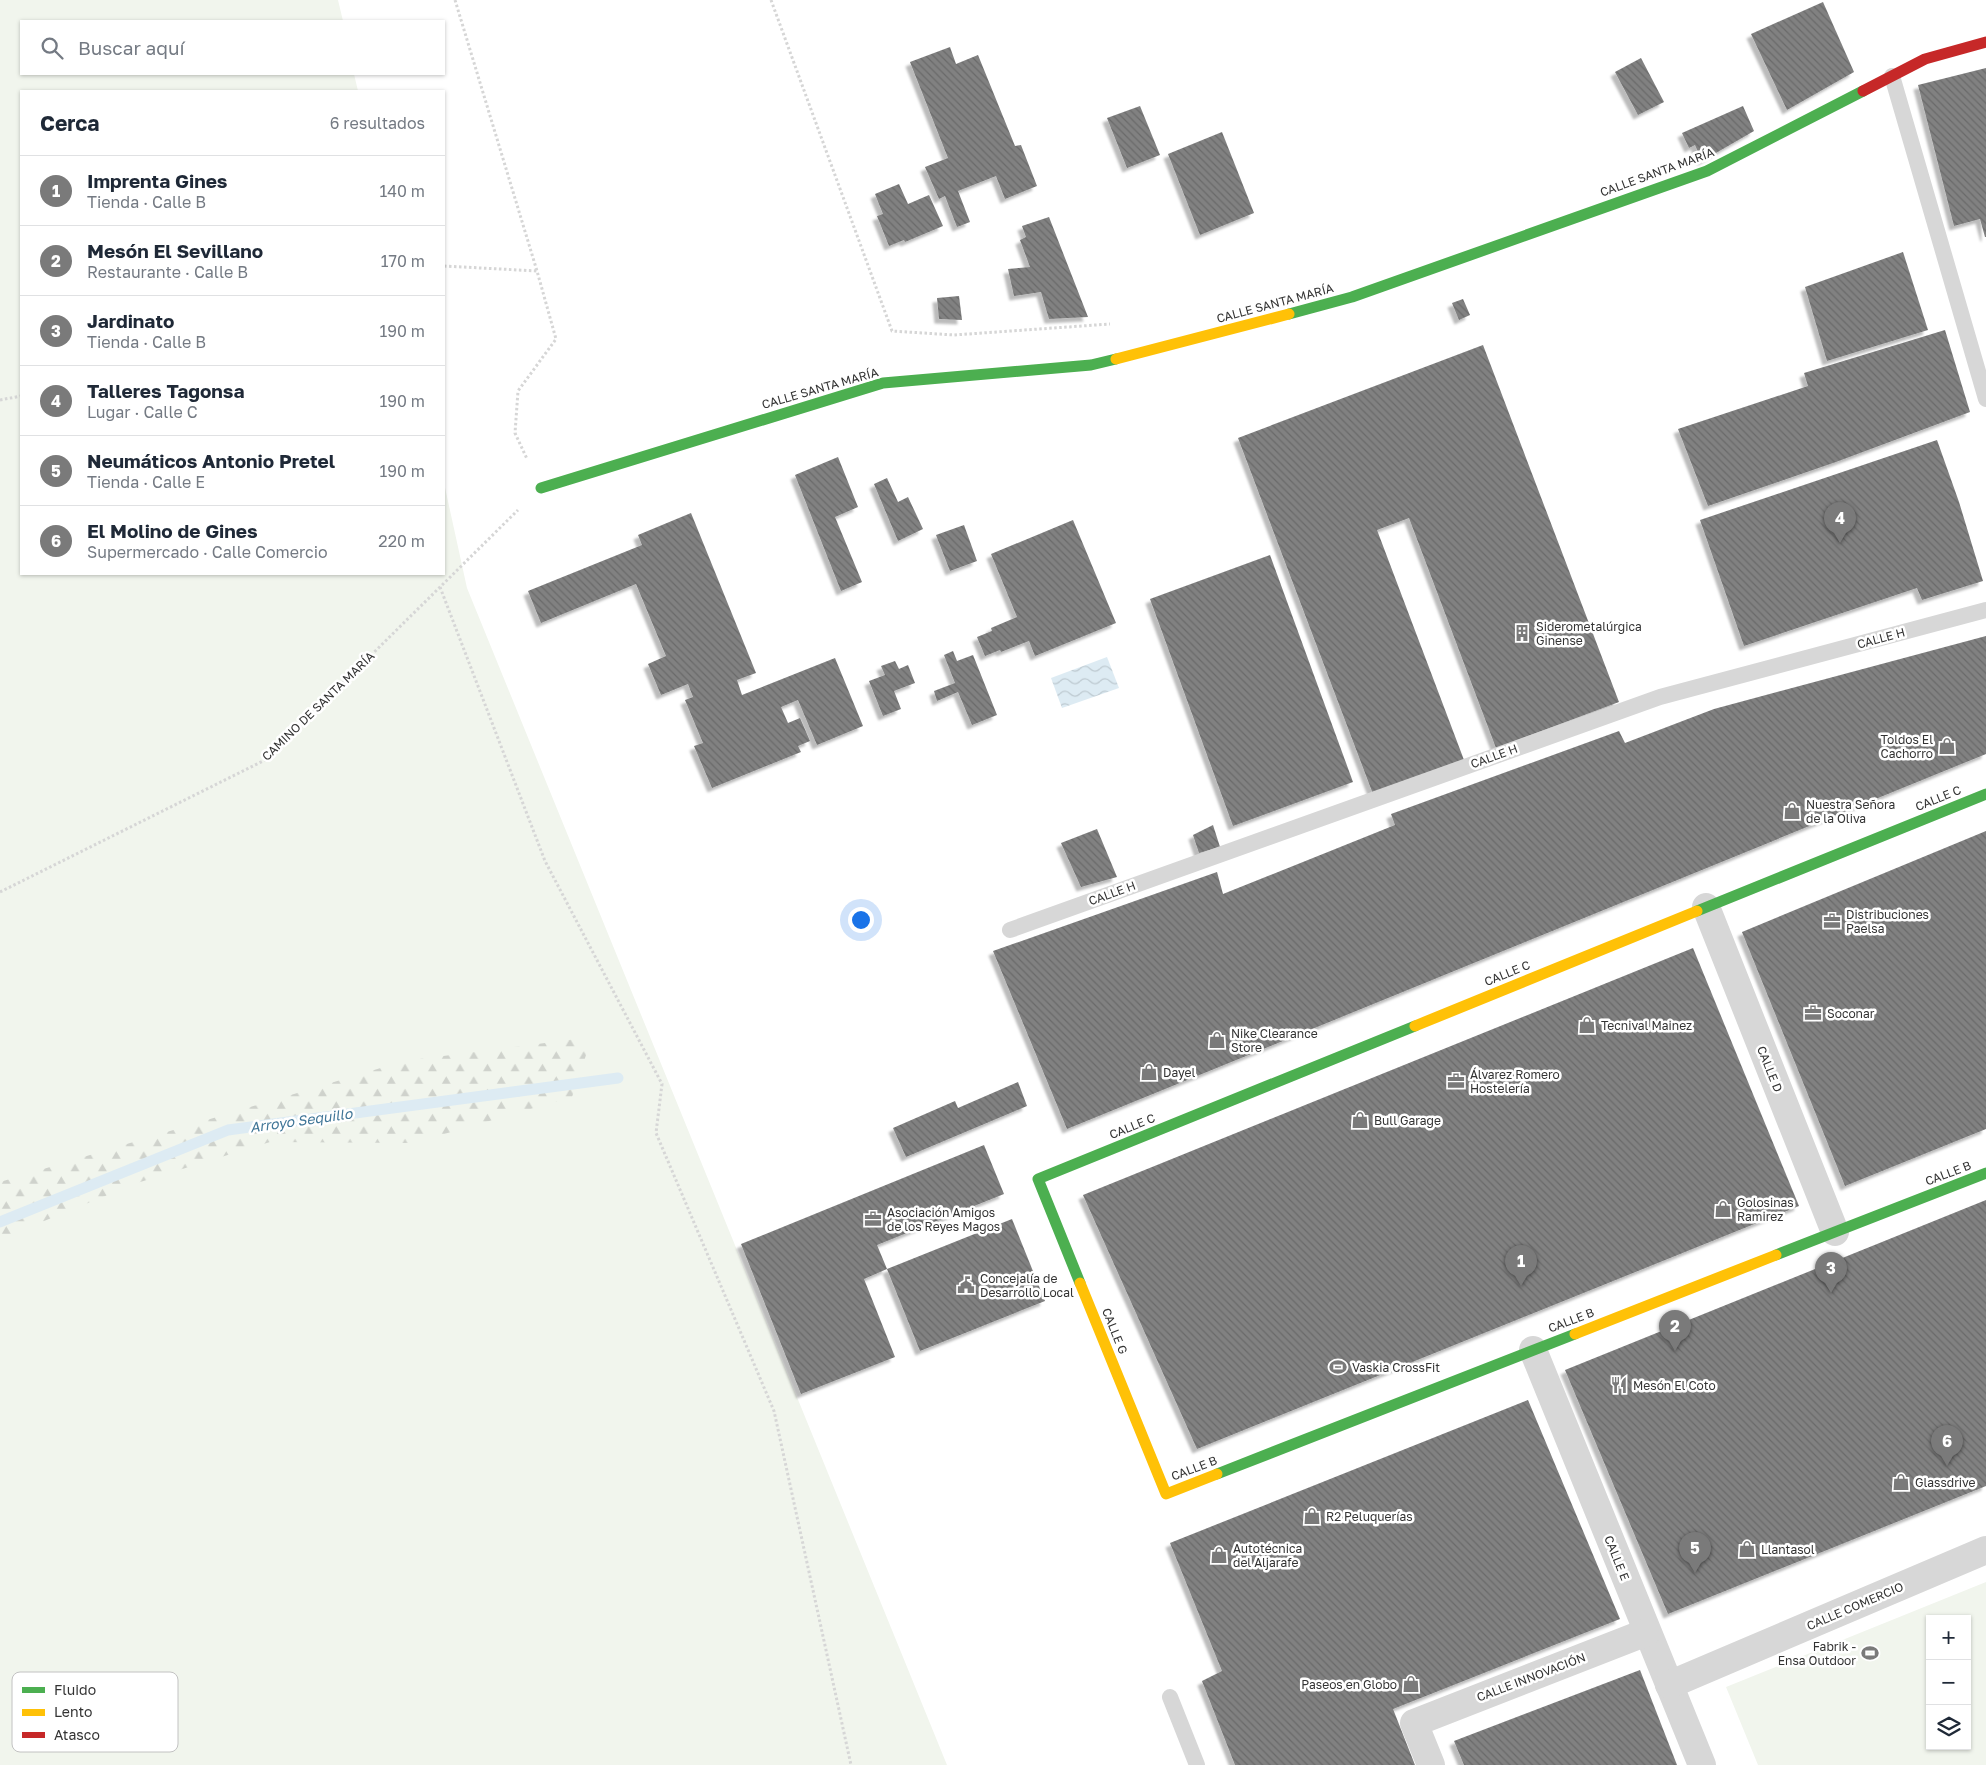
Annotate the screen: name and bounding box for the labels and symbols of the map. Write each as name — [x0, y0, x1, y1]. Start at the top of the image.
street label: CALLE SANTA MARÍA — [1598, 144, 1716, 200]
street label: CALLE SANTA MARÍA — [1215, 280, 1335, 326]
street label: CALLE SANTA MARÍA — [760, 364, 880, 412]
pin: 4 — [1824, 502, 1856, 543]
place label: Siderometalúrgica Ginense — [1536, 619, 1642, 648]
building icon: Siderometalúrgica Ginense — [1512, 623, 1532, 643]
street label: CALLE H — [1855, 624, 1907, 652]
street label: CAMINO DE SANTA MARÍA — [259, 648, 377, 764]
place label: Toldos El Cachorro — [1880, 732, 1933, 761]
shop icon: Toldos El Cachorro — [1937, 736, 1957, 756]
street label: CALLE H — [1468, 741, 1520, 771]
street label: CALLE C — [1913, 782, 1963, 814]
place label: Nuestra Señora de la Oliva — [1806, 797, 1895, 826]
shop icon: Nuestra Señora de la Oliva — [1782, 801, 1802, 821]
street label: CALLE H — [1086, 878, 1138, 908]
your location — [848, 907, 874, 933]
place label: Distribuciones Paelsa — [1846, 907, 1929, 936]
office icon: Distribuciones Paelsa — [1822, 911, 1842, 931]
street label: CALLE C — [1482, 957, 1532, 989]
office icon: Soconar — [1803, 1003, 1823, 1023]
place label: Soconar — [1827, 1006, 1875, 1021]
shop icon: Tecnival Mainez — [1577, 1015, 1597, 1035]
place label: Tecnival Mainez — [1601, 1018, 1692, 1033]
place label: Nike Clearance Store — [1231, 1026, 1318, 1055]
shop icon: Nike Clearance Store — [1207, 1030, 1227, 1050]
street label: CALLE D — [1754, 1044, 1786, 1094]
shop icon: Dayel — [1139, 1062, 1159, 1082]
place label: Dayel — [1163, 1065, 1195, 1080]
place label: Álvarez Romero Hostelería — [1470, 1067, 1560, 1096]
office icon: Álvarez Romero Hostelería — [1446, 1071, 1466, 1091]
water label: Arroyo Sequillo — [249, 1104, 355, 1136]
street label: CALLE C — [1107, 1110, 1157, 1142]
shop icon: Bull Garage — [1350, 1110, 1370, 1130]
place label: Bull Garage — [1374, 1113, 1441, 1128]
street label: CALLE B — [1923, 1157, 1973, 1189]
place label: Golosinas Ramirez — [1737, 1195, 1794, 1224]
shop icon: Golosinas Ramirez — [1713, 1199, 1733, 1219]
place label: Asociación Amigos de los Reyes Magos — [887, 1205, 1000, 1234]
office icon: Asociación Amigos de los Reyes Magos — [863, 1209, 883, 1229]
pin: 1 — [1505, 1245, 1537, 1286]
pin: 3 — [1815, 1252, 1847, 1293]
place label: Concejalía de Desarrollo Local — [980, 1271, 1074, 1300]
public building icon: Concejalía de Desarrollo Local — [956, 1275, 976, 1295]
street label: CALLE B — [1546, 1304, 1596, 1336]
street label: CALLE G — [1099, 1306, 1131, 1356]
pin: 2 — [1659, 1310, 1691, 1351]
sports icon: Vaskia CrossFit — [1328, 1357, 1348, 1377]
place label: Vaskia CrossFit — [1352, 1360, 1440, 1375]
restaurant icon: Mesón El Coto — [1609, 1375, 1629, 1395]
place label: Mesón El Coto — [1633, 1378, 1716, 1393]
pin: 6 — [1931, 1425, 1963, 1466]
street label: CALLE B — [1169, 1452, 1219, 1484]
shop icon: Glassdrive — [1891, 1472, 1911, 1492]
place label: Glassdrive — [1915, 1475, 1976, 1490]
shop icon: R2 Peluquerías — [1302, 1506, 1322, 1526]
place label: R2 Peluquerías — [1326, 1509, 1413, 1524]
pin: 5 — [1679, 1532, 1711, 1573]
street label: CALLE E — [1601, 1533, 1633, 1583]
shop icon: Llantasol — [1737, 1539, 1757, 1559]
place label: Autotécnica del Aljarafe — [1233, 1541, 1302, 1570]
place label: Llantasol — [1761, 1542, 1815, 1557]
shop icon: Autotécnica del Aljarafe — [1209, 1545, 1229, 1565]
street label: CALLE COMERCIO — [1804, 1579, 1906, 1633]
place label: Fabrik - Ensa Outdoor — [1778, 1639, 1856, 1668]
sports icon: Fabrik - Ensa Outdoor — [1860, 1643, 1880, 1663]
street label: CALLE INNOVACIÓN — [1474, 1649, 1588, 1705]
legend — [12, 1672, 178, 1752]
shop icon: Paseos en Globo — [1401, 1674, 1421, 1694]
place label: Paseos en Globo — [1301, 1677, 1397, 1692]
text: Fluido — [54, 1681, 96, 1698]
text: Lento — [54, 1703, 92, 1720]
text: Atasco — [54, 1726, 100, 1743]

